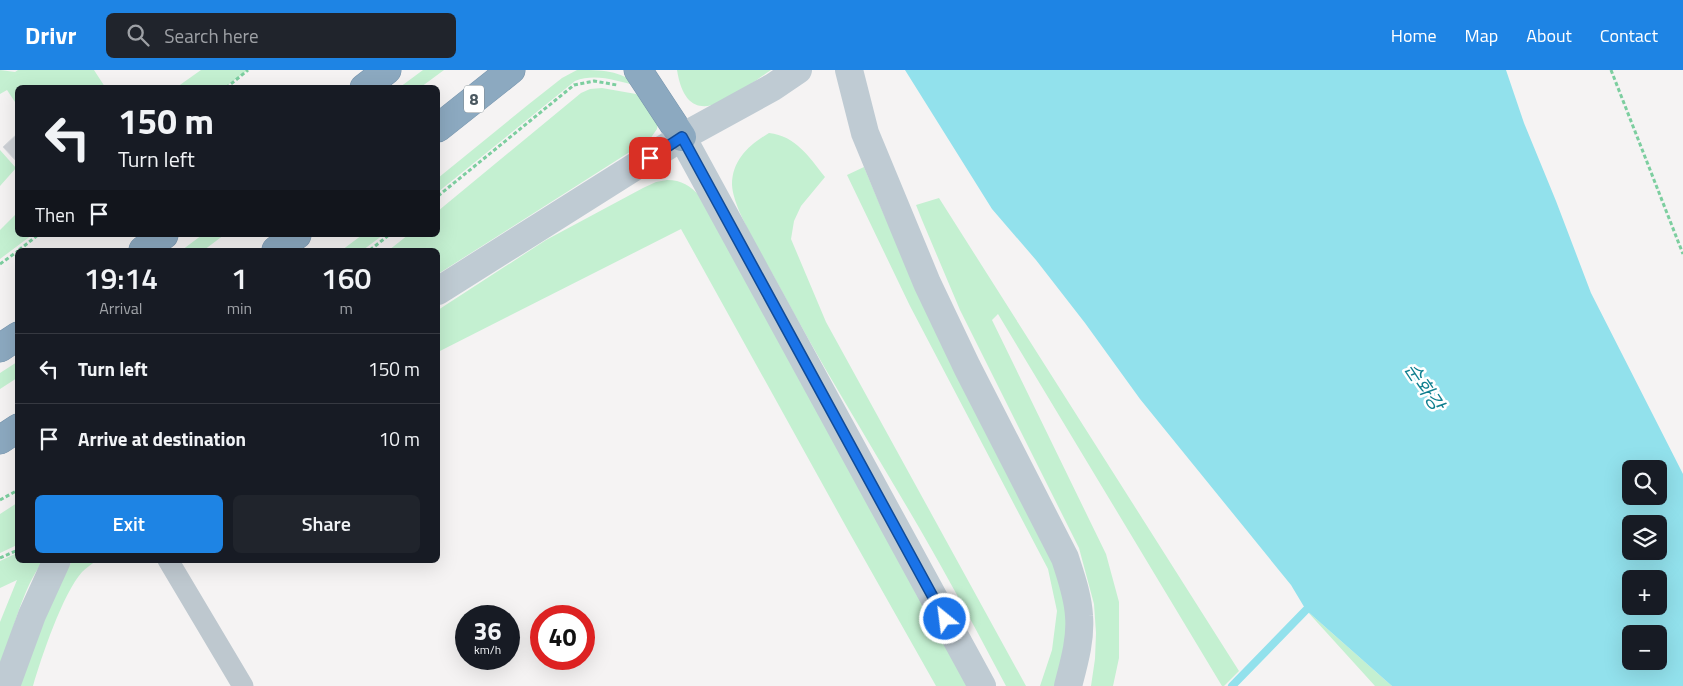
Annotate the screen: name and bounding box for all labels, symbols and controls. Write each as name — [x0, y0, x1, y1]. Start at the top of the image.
search box — [106, 13, 456, 58]
text: Drivr — [25, 17, 76, 53]
icon: search — [124, 21, 152, 49]
text: Search here — [164, 21, 259, 50]
text: Home — [1391, 22, 1437, 49]
text: Map — [1465, 22, 1498, 49]
text: About — [1526, 22, 1572, 49]
text: Contact — [1600, 22, 1658, 49]
road number: 8 — [464, 85, 484, 112]
text: 150 m — [118, 94, 214, 148]
icon: left — [35, 105, 100, 170]
pin — [629, 137, 671, 179]
text: Turn left — [118, 142, 195, 176]
icon: arrive — [636, 144, 664, 172]
text: Then — [35, 200, 75, 229]
icon: arrive — [85, 200, 113, 228]
text: 19:14 — [84, 255, 158, 301]
text: 1 — [231, 255, 248, 301]
text: 160 — [321, 255, 371, 301]
text: Arrival — [99, 296, 143, 320]
text: min — [227, 296, 252, 320]
text: m — [339, 296, 353, 320]
text: Turn left — [78, 354, 148, 383]
text: 150 m — [368, 354, 420, 383]
icon: left — [35, 355, 63, 383]
water label: 순화강 — [1398, 356, 1453, 418]
text: Arrive at destination — [78, 424, 246, 453]
text: 10 m — [379, 424, 420, 453]
icon: arrive — [35, 425, 63, 453]
map controls — [1622, 460, 1667, 670]
button: search — [1622, 460, 1667, 505]
button: Exit — [35, 495, 223, 553]
button: Share — [233, 495, 420, 553]
button: layers — [1622, 515, 1667, 560]
button: + — [1622, 570, 1667, 615]
position arrow — [918, 592, 970, 644]
speed limit sign: 40 — [530, 605, 595, 670]
text: 36 — [473, 612, 502, 650]
button: − — [1622, 625, 1667, 670]
text: km/h — [474, 640, 501, 659]

